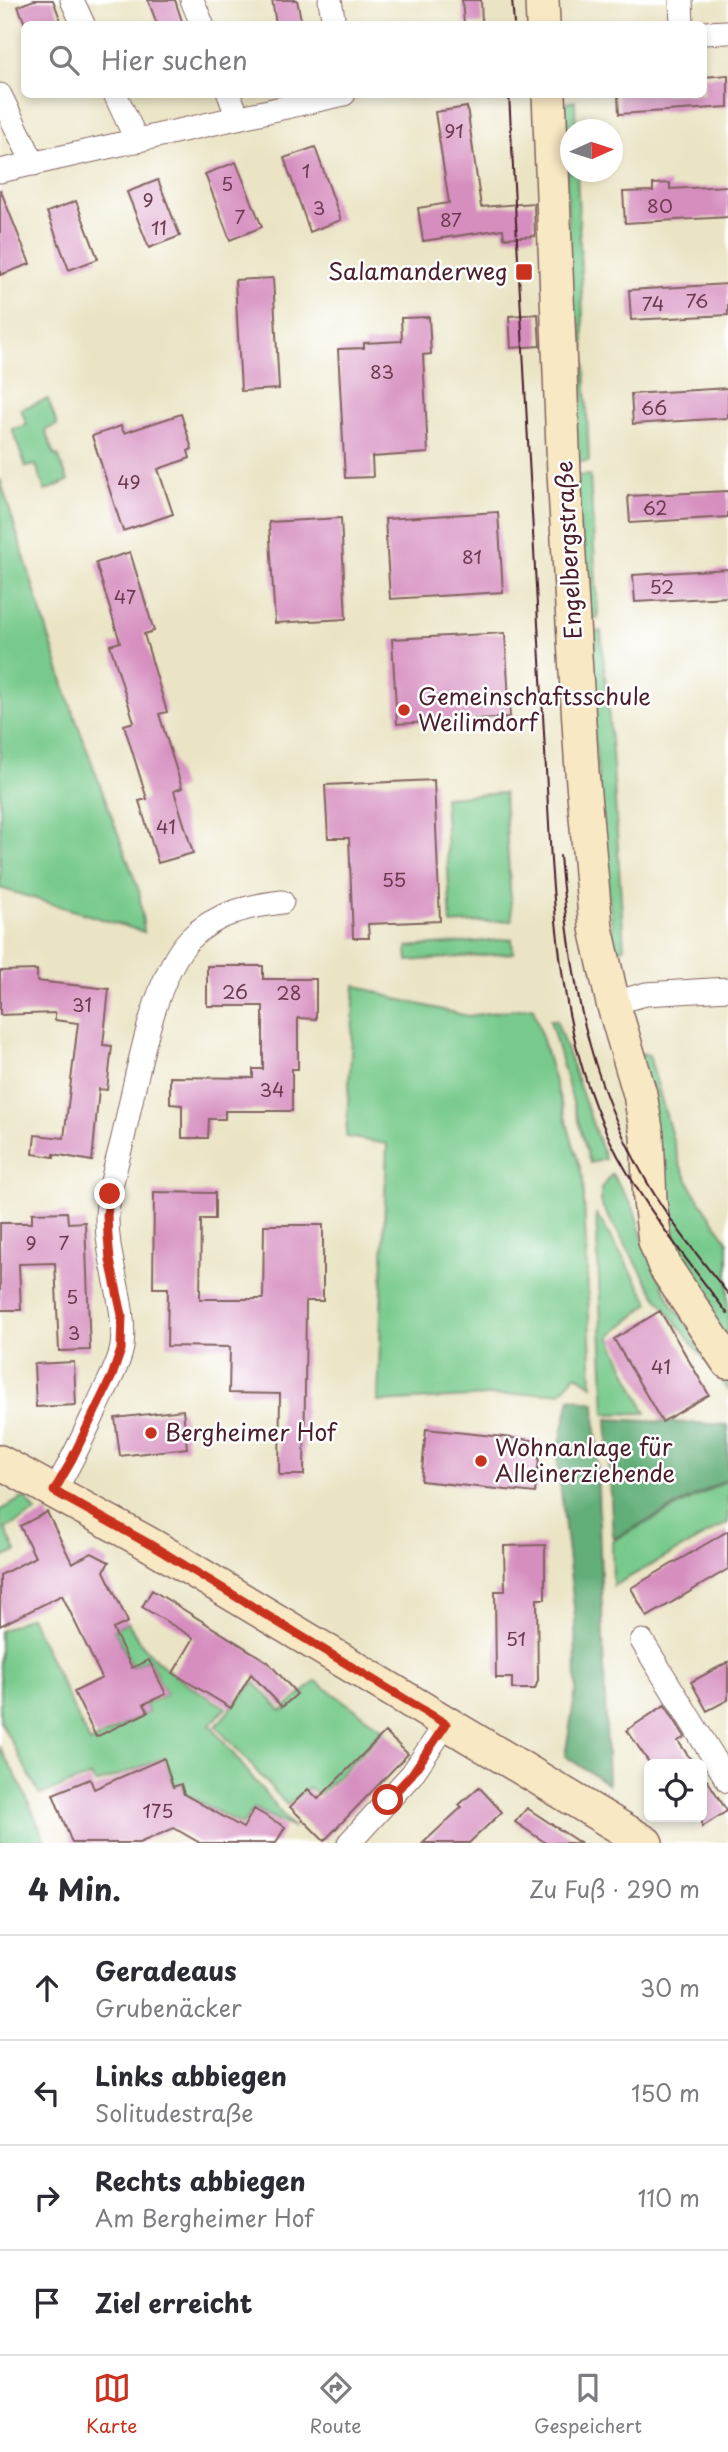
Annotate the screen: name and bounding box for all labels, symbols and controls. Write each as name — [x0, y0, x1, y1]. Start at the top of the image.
search box — [21, 21, 707, 98]
text: Hier suchen — [101, 40, 248, 79]
icon: search — [45, 41, 83, 79]
house number: 91 — [444, 116, 464, 144]
north arrow — [560, 119, 623, 182]
house number: 1 — [302, 156, 310, 184]
house number: 5 — [221, 169, 233, 197]
house number: 9 — [142, 185, 154, 213]
house number: 80 — [647, 191, 673, 219]
house number: 3 — [313, 193, 325, 221]
house number: 7 — [235, 202, 246, 230]
house number: 87 — [440, 205, 462, 233]
house number: 11 — [151, 213, 167, 241]
place label: Salamanderweg — [328, 253, 508, 288]
marker: Salamanderweg — [514, 262, 534, 282]
house number: 76 — [686, 286, 708, 314]
house number: 74 — [642, 289, 664, 317]
house number: 83 — [370, 357, 394, 385]
house number: 66 — [641, 393, 667, 421]
street label: Engelbergstraße — [545, 460, 590, 640]
house number: 49 — [117, 467, 141, 495]
house number: 62 — [643, 493, 667, 521]
house number: 81 — [462, 542, 482, 570]
house number: 52 — [649, 572, 675, 600]
house number: 47 — [114, 582, 136, 610]
place label: Gemeinschaftsschule Weilimdorf — [418, 678, 651, 739]
marker: Gemeinschaftsschule Weilimdorf — [396, 702, 412, 718]
house number: 41 — [156, 812, 176, 840]
house number: 55 — [382, 865, 406, 893]
house number: 26 — [222, 977, 248, 1005]
house number: 28 — [276, 978, 302, 1006]
house number: 31 — [72, 990, 92, 1018]
house number: 34 — [259, 1075, 285, 1103]
route end — [94, 1178, 125, 1209]
house number: 9 — [25, 1228, 37, 1256]
house number: 7 — [59, 1228, 70, 1256]
house number: 5 — [66, 1282, 78, 1310]
house number: 3 — [68, 1318, 80, 1346]
house number: 41 — [651, 1352, 671, 1380]
place label: Bergheimer Hof — [165, 1414, 338, 1449]
marker: Bergheimer Hof — [143, 1425, 159, 1441]
place label: Wohnanlage für Alleinerziehende — [495, 1429, 675, 1490]
marker: Wohnanlage für Alleinerziehende — [473, 1453, 489, 1469]
house number: 51 — [506, 1624, 526, 1652]
map controls — [644, 1759, 707, 1822]
button: locate — [644, 1759, 707, 1822]
route start — [372, 1784, 403, 1815]
house number: 175 — [143, 1796, 173, 1824]
text: 4 Min. — [28, 1866, 121, 1911]
text: Zu Fuß · 290 m — [529, 1871, 700, 1906]
text: Geradeaus — [95, 1951, 237, 1990]
icon: ahead — [28, 1969, 66, 2007]
text: 30 m — [639, 1970, 700, 2005]
text: Grubenäcker — [95, 1990, 242, 2025]
text: Links abbiegen — [95, 2056, 287, 2095]
icon: left — [28, 2074, 66, 2112]
text: 150 m — [631, 2075, 700, 2110]
text: Solitudestraße — [95, 2095, 253, 2130]
text: Rechts abbiegen — [95, 2161, 306, 2200]
icon: right — [28, 2179, 66, 2217]
text: 110 m — [638, 2180, 700, 2215]
text: Am Bergheimer Hof — [95, 2200, 313, 2235]
text: Ziel erreicht — [95, 2283, 253, 2322]
icon: arrive — [28, 2284, 66, 2322]
tab: Karte — [86, 2369, 137, 2439]
tab: Route — [310, 2369, 362, 2439]
tab: Gespeichert — [534, 2369, 642, 2439]

